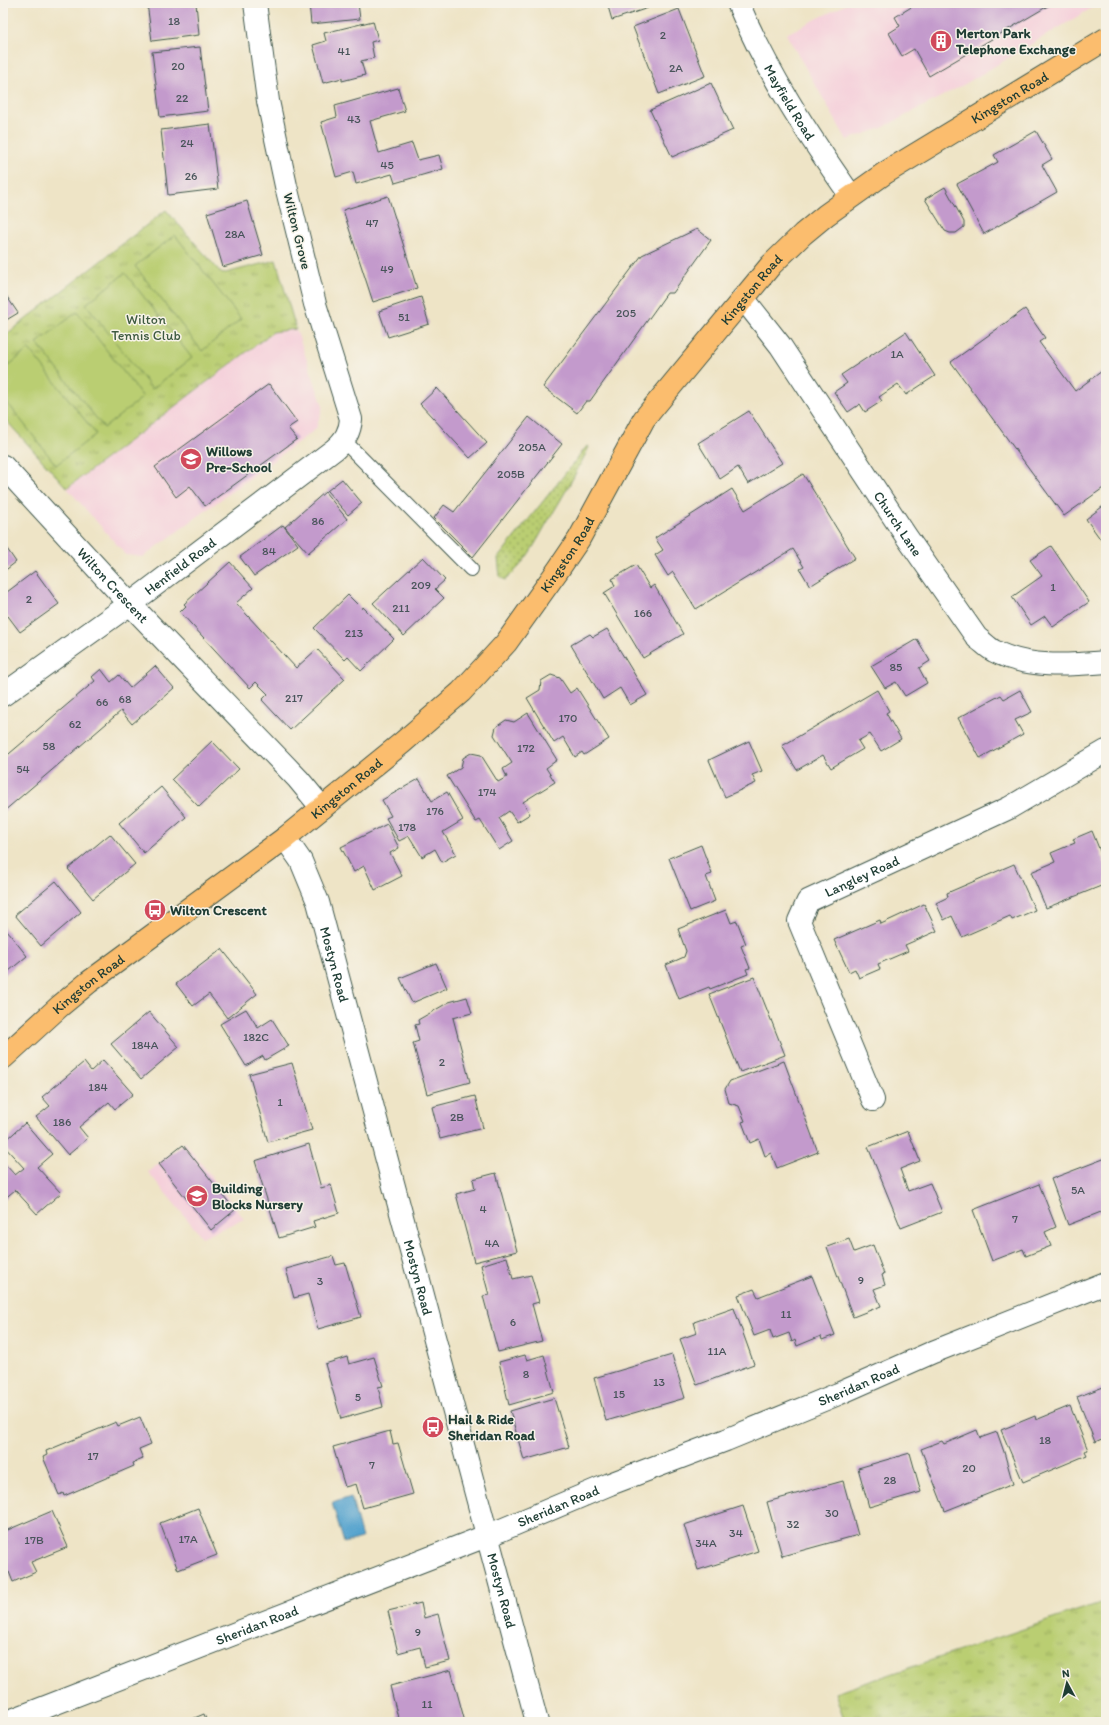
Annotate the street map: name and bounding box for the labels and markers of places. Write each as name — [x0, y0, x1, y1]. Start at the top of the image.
place label: Merton Park Telephone Exchange — [955, 25, 1076, 58]
building icon: Merton Park Telephone Exchange — [928, 28, 954, 54]
place label: Willows Pre-School — [206, 443, 273, 476]
school or university icon: Willows Pre-School — [178, 446, 204, 472]
bus stop icon: Wilton Crescent — [142, 897, 168, 923]
place label: Wilton Crescent — [170, 902, 268, 919]
place label: Building Blocks Nursery — [212, 1180, 303, 1213]
school or university icon: Building Blocks Nursery — [184, 1183, 210, 1209]
place label: Hail & Ride Sheridan Road — [448, 1411, 535, 1444]
bus stop icon: Hail & Ride Sheridan Road — [420, 1414, 446, 1440]

